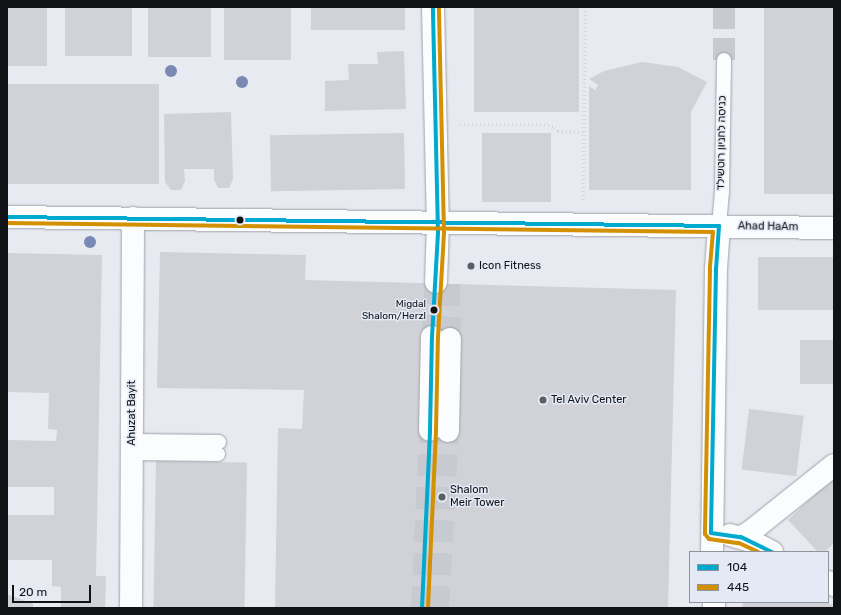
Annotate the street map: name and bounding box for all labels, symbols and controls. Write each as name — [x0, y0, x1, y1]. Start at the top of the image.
street label: כניסה לחניון רוטשילד — [715, 95, 729, 191]
unlabelled marker — [235, 215, 245, 225]
street label: Ahad HaAm — [738, 220, 798, 234]
place label: Icon Fitness — [479, 259, 541, 273]
marker: Icon Fitness — [466, 261, 476, 271]
place label: Migdal Shalom/Herzl — [362, 298, 426, 322]
marker: Migdal Shalom/Herzl — [429, 305, 439, 315]
street label: Ahuzat Bayit — [125, 380, 139, 446]
place label: Tel Aviv Center — [551, 393, 627, 407]
marker: Tel Aviv Center — [538, 395, 548, 405]
place label: Shalom Meir Tower — [450, 484, 505, 510]
marker: Shalom Meir Tower — [437, 492, 447, 502]
legend — [689, 551, 829, 603]
text: 104 — [727, 560, 747, 574]
scale bar — [14, 577, 93, 603]
text: 445 — [727, 580, 749, 594]
text: 20 m — [19, 585, 47, 599]

